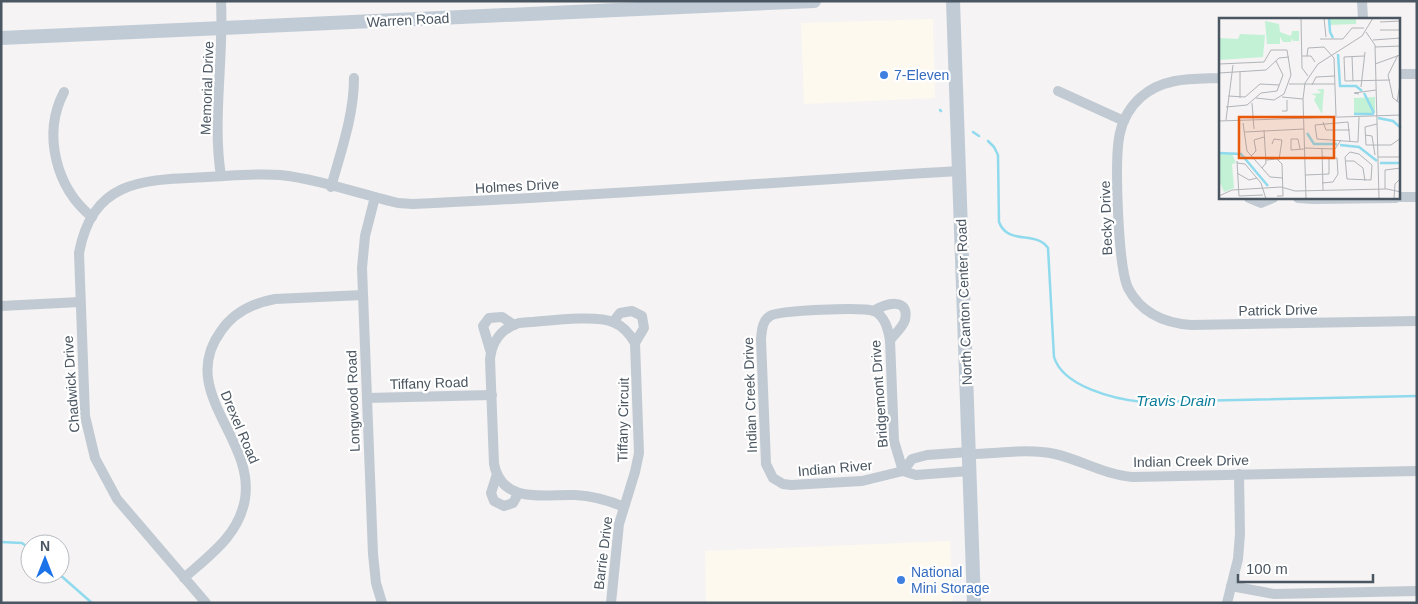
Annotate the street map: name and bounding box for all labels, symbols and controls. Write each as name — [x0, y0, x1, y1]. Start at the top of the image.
street label: Warren Road — [366, 10, 450, 30]
inset map — [1219, 18, 1400, 199]
street label: Memorial Drive — [197, 40, 217, 135]
place label: 7-Eleven — [894, 67, 949, 83]
marker: 7-Eleven — [878, 69, 890, 81]
street label: Holmes Drive — [475, 176, 560, 196]
street label: Becky Drive — [1097, 180, 1115, 256]
street label: North Canton Center Road — [953, 218, 975, 386]
street label: Patrick Drive — [1238, 301, 1318, 319]
street label: Chadwick Drive — [60, 335, 82, 433]
street label: Indian Creek Drive — [740, 337, 760, 453]
street label: Bridgemont Drive — [867, 339, 891, 449]
street label: Longwood Road — [343, 350, 363, 452]
street label: Tiffany Road — [389, 374, 469, 392]
street label: Tiffany Circuit — [614, 377, 632, 463]
street label: Drexel Road — [217, 388, 263, 466]
water label: Travis Drain — [1136, 392, 1216, 409]
street label: Indian Creek Drive — [1133, 452, 1249, 470]
street label: Indian River — [797, 457, 873, 479]
street label: Barrie Drive — [591, 515, 615, 591]
north arrow — [20, 534, 70, 584]
text: N — [40, 538, 50, 554]
scale bar — [1238, 552, 1373, 584]
text: 100 m — [1246, 560, 1288, 577]
place label: National Mini Storage — [911, 564, 990, 596]
marker: National Mini Storage — [895, 574, 907, 586]

